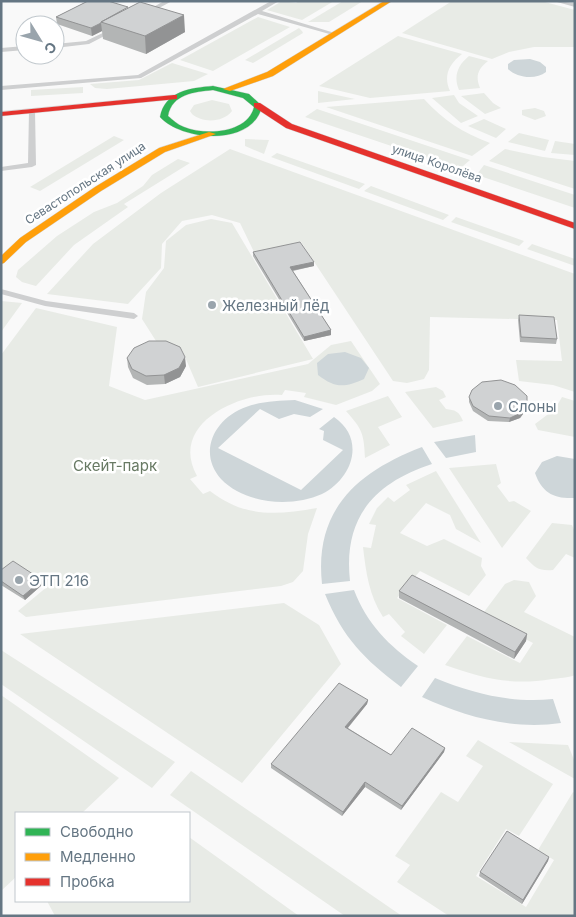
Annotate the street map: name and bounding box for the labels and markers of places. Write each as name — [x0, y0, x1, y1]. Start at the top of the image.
place label: Железный лёд — [222, 296, 329, 315]
marker: Железный лёд — [206, 299, 218, 311]
place label: Слоны — [508, 397, 557, 416]
marker: Слоны — [492, 400, 504, 412]
place label: ЭТП 216 — [29, 571, 89, 590]
marker: ЭТП 216 — [13, 574, 25, 586]

